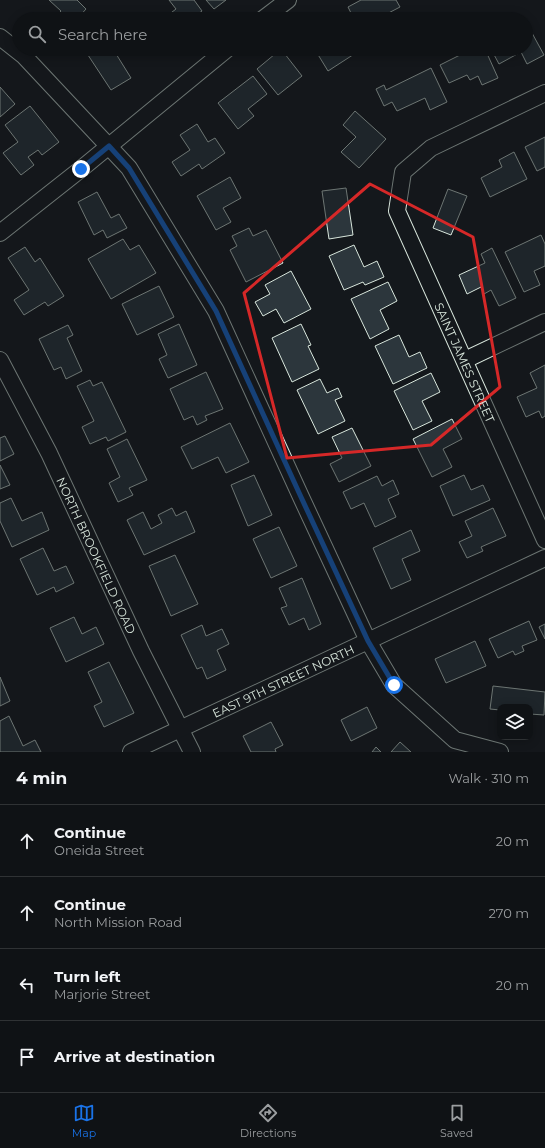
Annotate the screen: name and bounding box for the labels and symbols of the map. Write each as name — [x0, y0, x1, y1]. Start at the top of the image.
route end — [72, 160, 90, 178]
street label: SAINT JAMES STREET — [432, 300, 499, 425]
street label: NORTH BROOKFIELD ROAD — [54, 475, 139, 636]
street label: EAST 9TH STREET NORTH — [210, 641, 356, 720]
route start — [385, 676, 403, 694]

